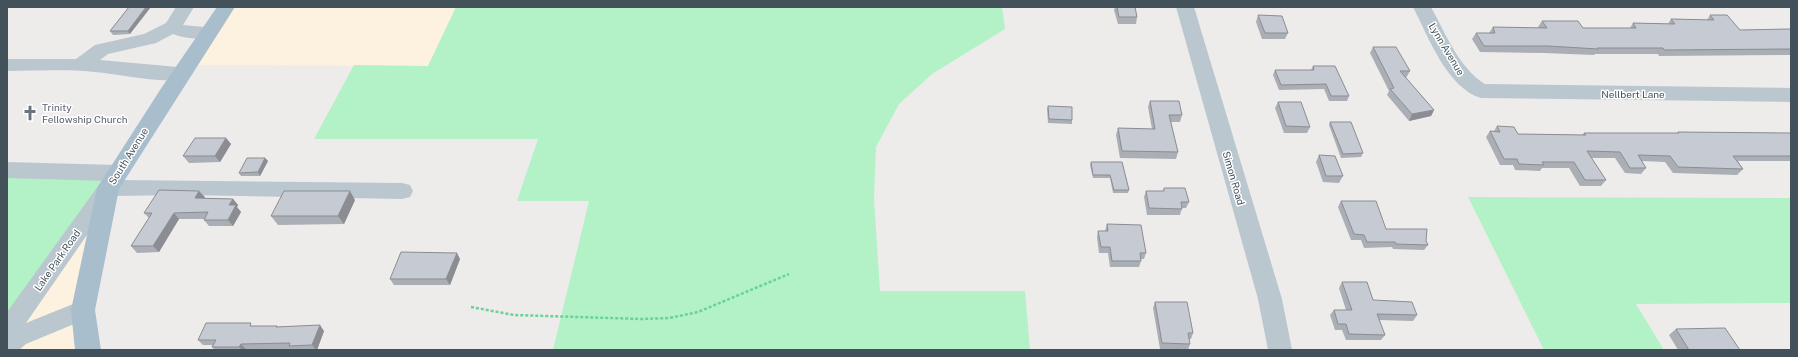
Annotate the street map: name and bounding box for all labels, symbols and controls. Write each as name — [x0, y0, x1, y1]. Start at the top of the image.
street label: Lynn Avenue — [1427, 21, 1468, 78]
street label: Nellbert Lane — [1601, 88, 1665, 100]
place label: Trinity Fellowship Church — [42, 101, 128, 125]
church icon: Trinity Fellowship Church — [21, 104, 39, 122]
street label: South Avenue — [106, 125, 150, 187]
street label: Simon Road — [1221, 150, 1247, 206]
street label: Lake Park Road — [31, 227, 83, 293]

